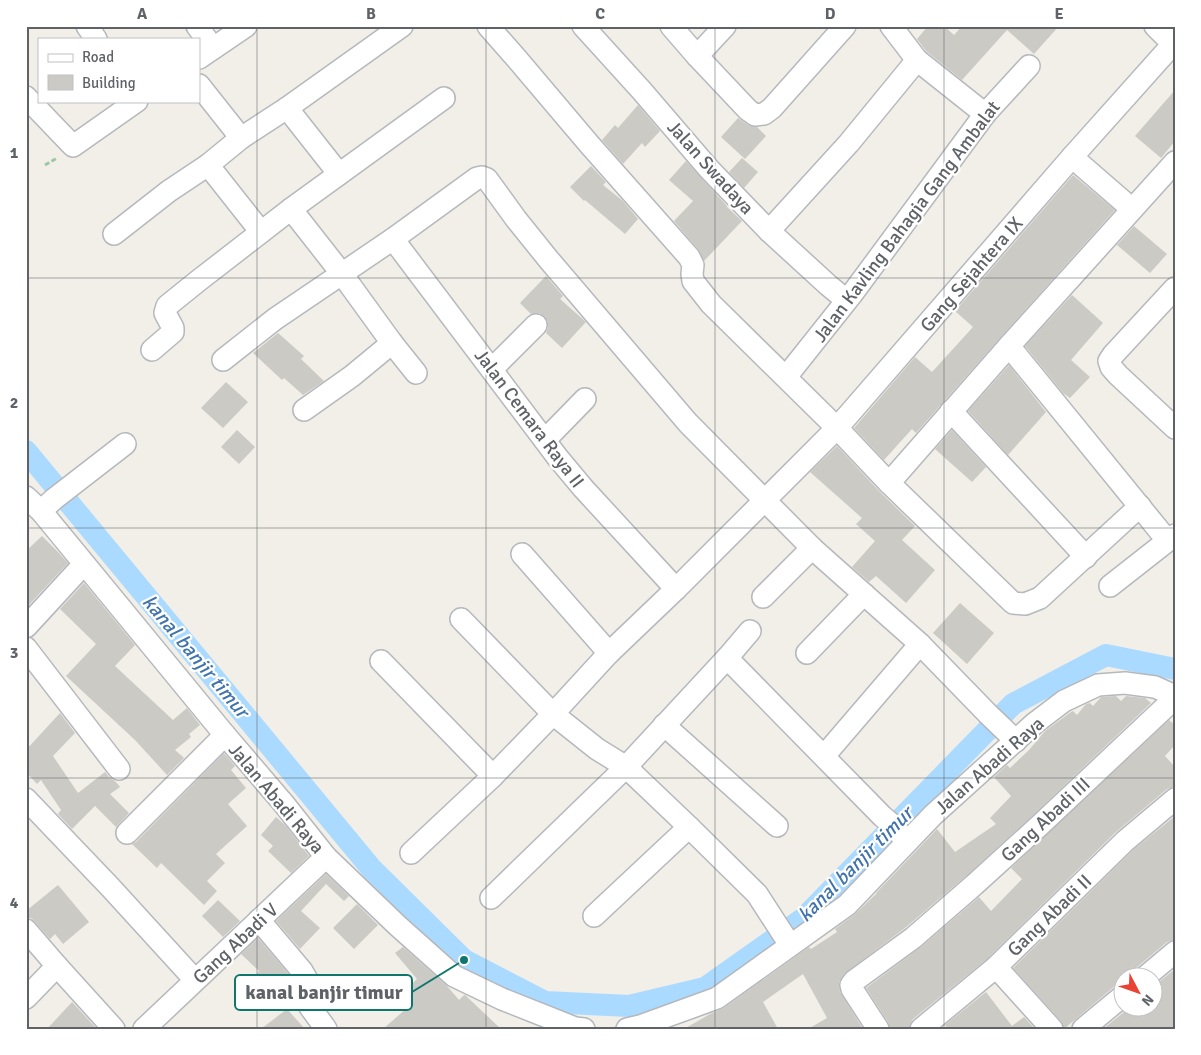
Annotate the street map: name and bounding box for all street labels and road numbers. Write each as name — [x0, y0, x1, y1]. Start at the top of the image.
street label: Jalan Kavling Bahagia Gang Ambalat — [808, 96, 1006, 347]
street label: Jalan Swadaya — [662, 116, 759, 220]
street label: Gang Sejahtera IX — [915, 212, 1028, 337]
street label: Jalan Cemara Raya II — [469, 344, 589, 493]
street label: Jalan Abadi Raya — [930, 712, 1049, 820]
street label: Jalan Abadi Raya — [223, 738, 329, 859]
street label: Gang Abadi III — [996, 772, 1095, 867]
street label: Gang Abadi II — [1002, 870, 1097, 962]
street label: Gang Abadi V — [188, 898, 283, 989]

